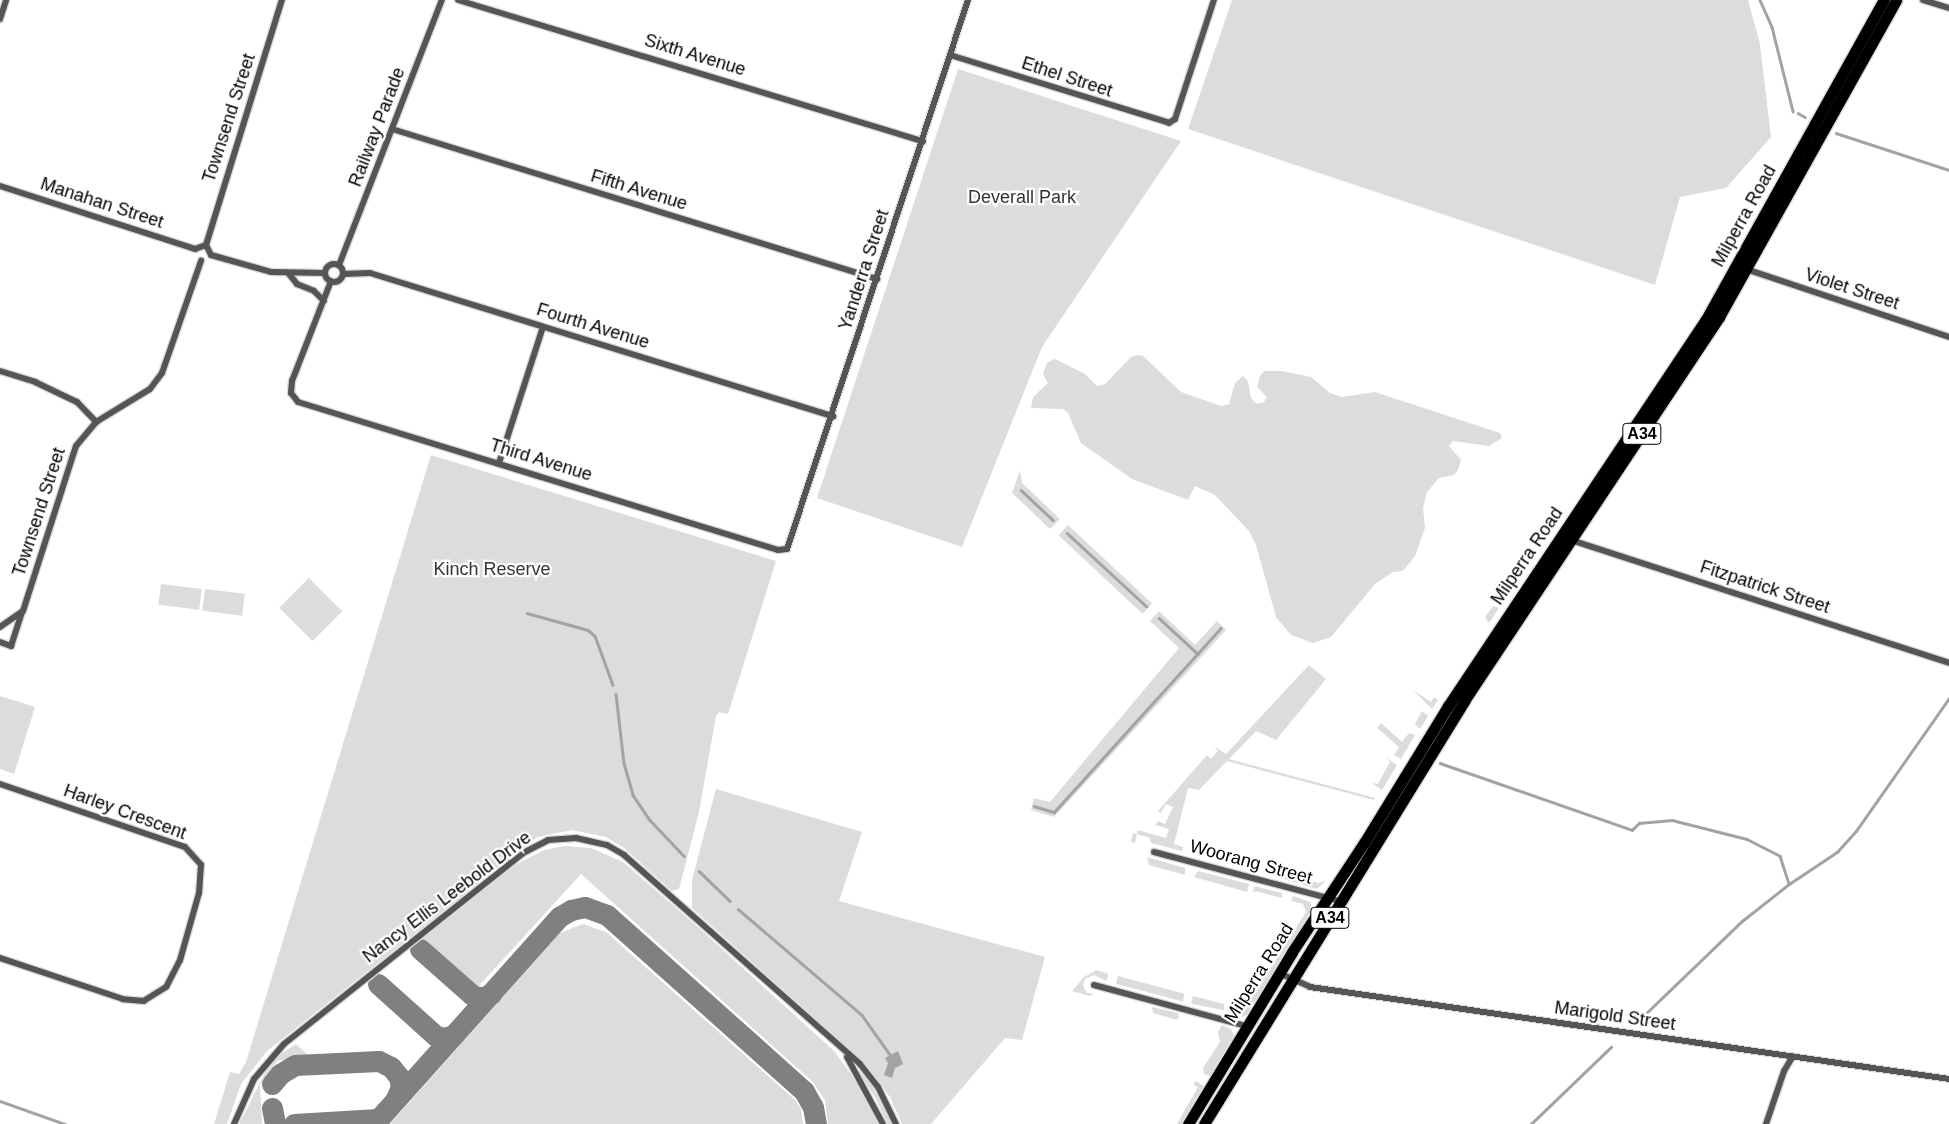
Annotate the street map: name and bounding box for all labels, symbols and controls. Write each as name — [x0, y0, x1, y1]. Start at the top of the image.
street label: Sixth Avenue — [641, 29, 749, 81]
street label: Townsend Street — [198, 51, 260, 185]
street label: Ethel Street — [1019, 52, 1115, 102]
street label: Railway Parade — [344, 64, 410, 190]
street label: Milperra Road — [1707, 161, 1781, 271]
street label: Fifth Avenue — [588, 165, 690, 215]
street label: Manahan Street — [38, 173, 166, 233]
park label: Deverall Park — [968, 186, 1076, 208]
street label: Yanderra Street — [834, 207, 894, 333]
street label: Violet Street — [1802, 264, 1902, 314]
street label: Fourth Avenue — [534, 298, 652, 354]
road number: A34 — [1622, 420, 1662, 448]
street label: Third Avenue — [487, 434, 595, 486]
street label: Townsend Street — [8, 445, 70, 579]
street label: Milperra Road — [1486, 503, 1568, 609]
street label: Fitzpatrick Street — [1697, 556, 1833, 618]
park label: Kinch Reserve — [433, 558, 551, 580]
street label: Harley Crescent — [61, 780, 189, 844]
street label: Nancy Ellis Leebold Drive — [359, 827, 535, 967]
street label: Woorang Street — [1187, 835, 1315, 889]
road number: A34 — [1310, 904, 1350, 931]
street label: Milperra Road — [1220, 919, 1298, 1027]
street label: Marigold Street — [1553, 997, 1677, 1035]

